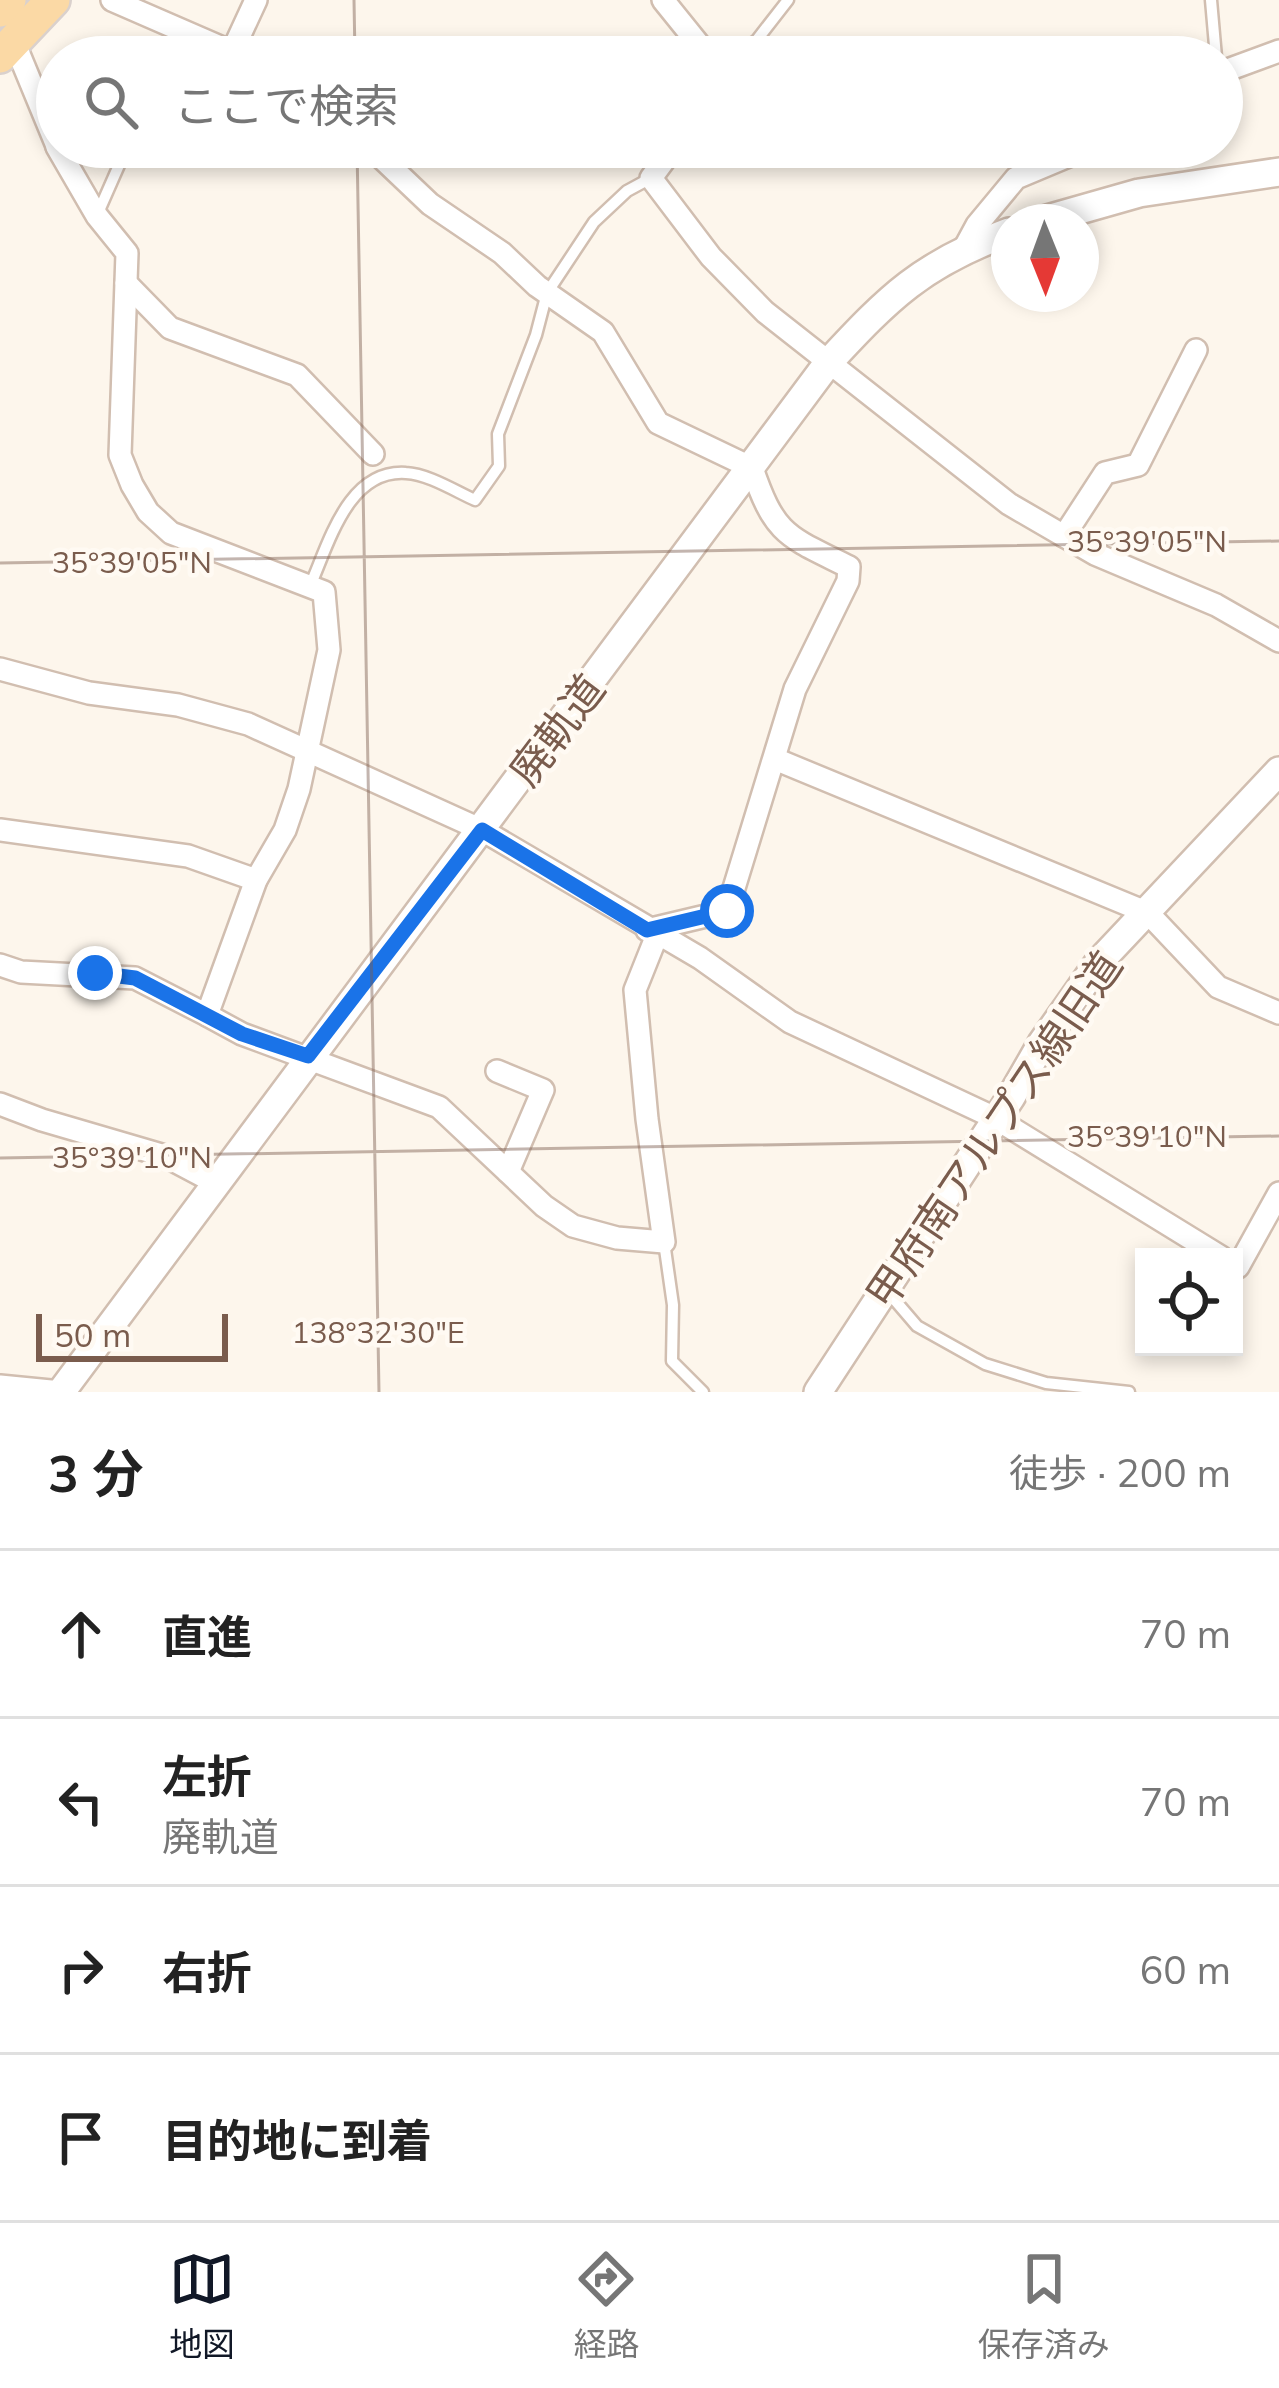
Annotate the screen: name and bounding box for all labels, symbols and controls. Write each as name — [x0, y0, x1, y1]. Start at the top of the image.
search box — [36, 36, 1243, 168]
icon: search — [78, 69, 144, 135]
text: ここで検索 — [174, 77, 399, 133]
north arrow — [991, 204, 1099, 312]
text: 35°39'05"N — [1067, 522, 1227, 560]
text: 35°39'05"N — [52, 543, 212, 581]
street label: 廃軌道 — [498, 663, 616, 796]
route start — [700, 884, 754, 938]
street label: 甲府南アルプス線旧道 — [854, 941, 1133, 1318]
route end — [68, 946, 122, 1000]
text: 35°39'10"N — [1067, 1117, 1227, 1155]
text: 35°39'10"N — [52, 1138, 212, 1176]
map controls — [1135, 1248, 1243, 1356]
button: locate — [1135, 1248, 1243, 1356]
scale bar — [36, 1308, 228, 1361]
text: 138°32'30"E — [291, 1313, 465, 1351]
text: 50 m — [54, 1314, 131, 1355]
text: 3 分 — [48, 1441, 144, 1505]
text: 徒歩 · 200 m — [1009, 1448, 1231, 1497]
icon: ahead — [48, 1601, 114, 1667]
text: 直進 — [162, 1608, 252, 1664]
text: 70 m — [1140, 1609, 1231, 1658]
text: 左折 — [162, 1748, 252, 1804]
icon: left — [48, 1769, 114, 1835]
text: 70 m — [1140, 1777, 1231, 1826]
text: 廃軌道 — [162, 1812, 279, 1861]
icon: right — [48, 1937, 114, 2003]
text: 右折 — [162, 1944, 252, 2000]
text: 60 m — [1140, 1945, 1231, 1994]
icon: arrive — [48, 2105, 114, 2171]
text: 目的地に到着 — [162, 2112, 432, 2168]
tab: 地図 — [169, 2246, 235, 2366]
tab: 経路 — [573, 2246, 639, 2366]
tab: 保存済み — [978, 2246, 1110, 2366]

